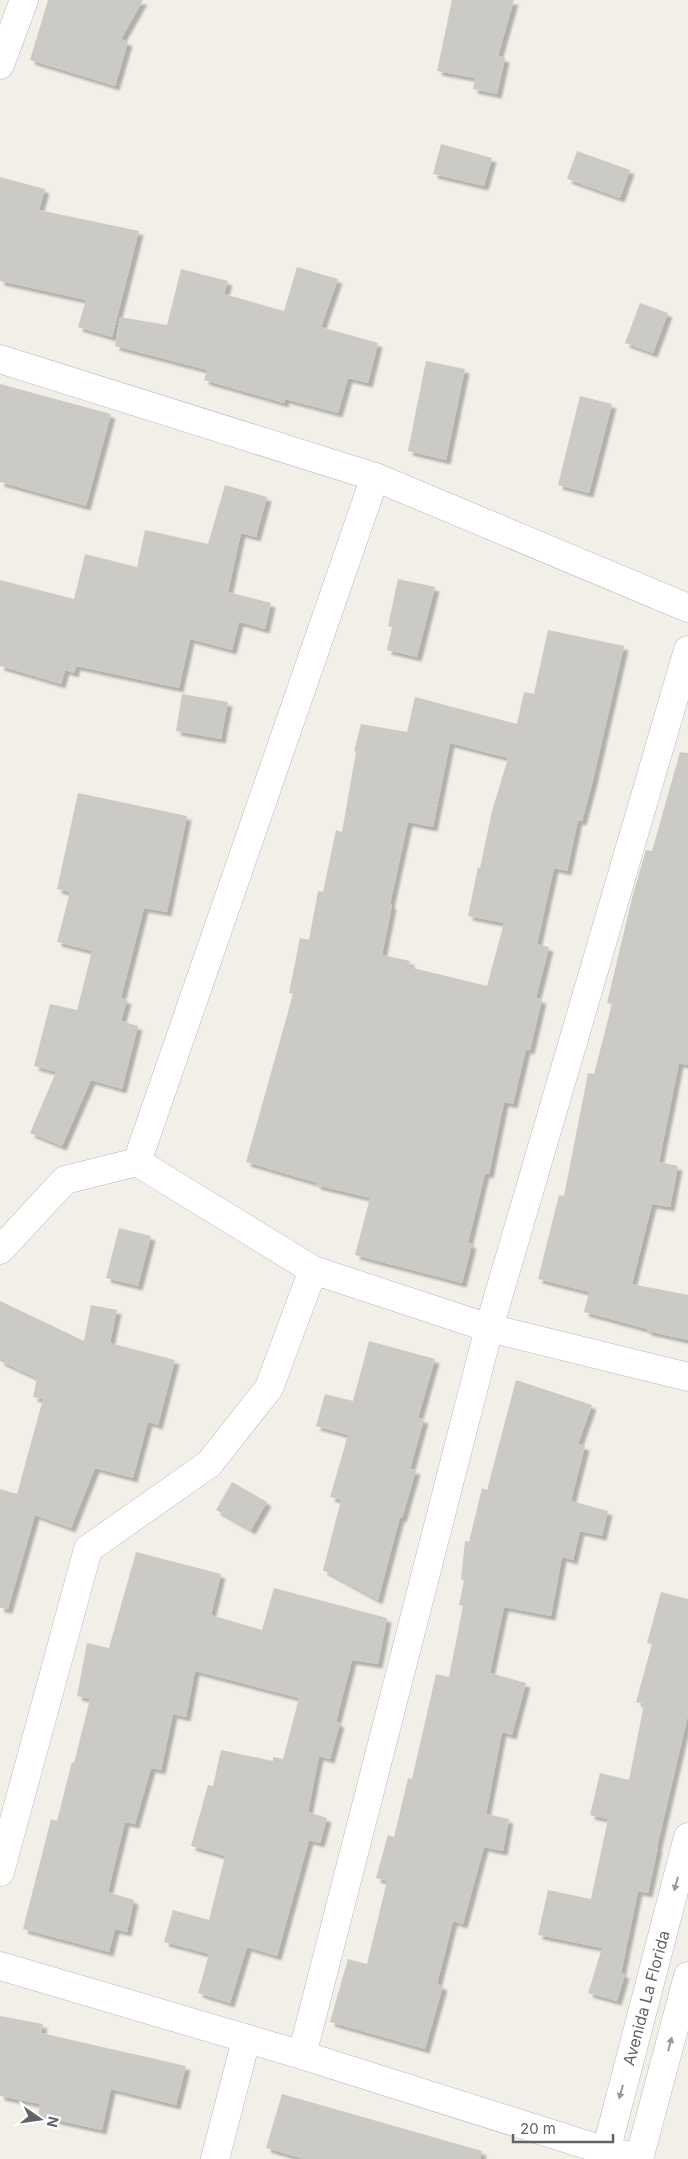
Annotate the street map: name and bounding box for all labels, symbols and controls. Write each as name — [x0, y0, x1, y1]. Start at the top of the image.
one-way arrow — [671, 1876, 679, 1891]
street label: Avenida La Florida — [618, 1928, 674, 2068]
one-way arrow — [666, 2037, 674, 2052]
one-way arrow — [617, 2084, 625, 2099]
north arrow — [15, 2094, 65, 2144]
scale bar — [513, 2112, 613, 2144]
text: N — [44, 2115, 63, 2129]
text: 20 m — [520, 2119, 556, 2138]

